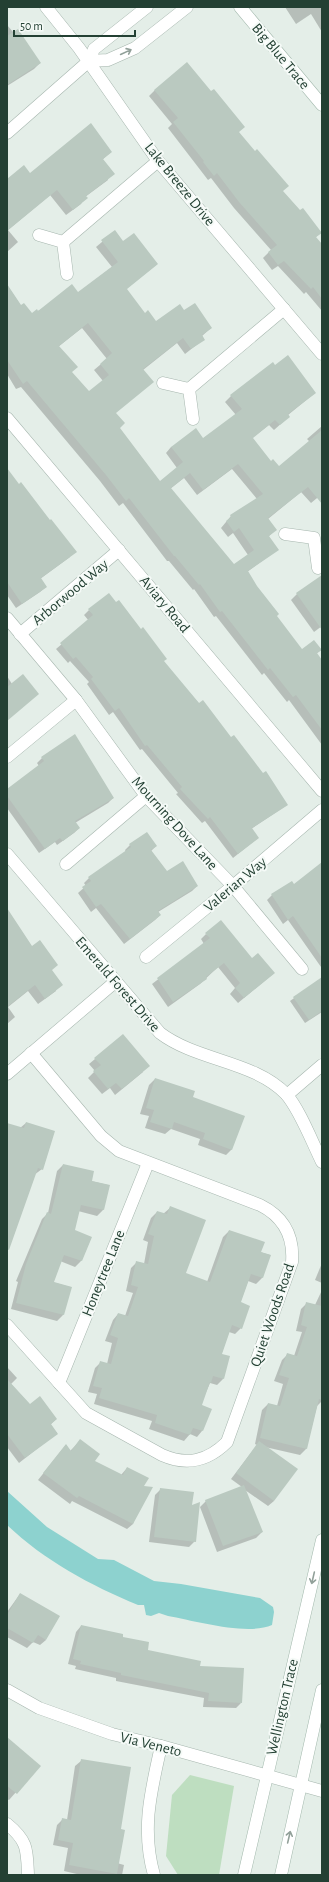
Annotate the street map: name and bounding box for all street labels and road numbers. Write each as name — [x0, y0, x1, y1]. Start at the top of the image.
street label: Big Blue Trace — [249, 20, 312, 92]
street label: Lake Breeze Drive — [142, 140, 218, 229]
street label: Arborwood Way — [30, 556, 112, 628]
street label: Aviary Road — [137, 573, 193, 636]
street label: Mourning Dove Lane — [129, 774, 220, 873]
street label: Valerian Way — [201, 854, 270, 915]
street label: Emerald Forest Drive — [72, 934, 163, 1035]
street label: Honeytree Lane — [79, 1228, 128, 1319]
street label: Quiet Woods Road — [248, 1261, 297, 1369]
street label: Wellington Trace — [264, 1657, 301, 1757]
street label: Via Veneto — [119, 1730, 183, 1759]

